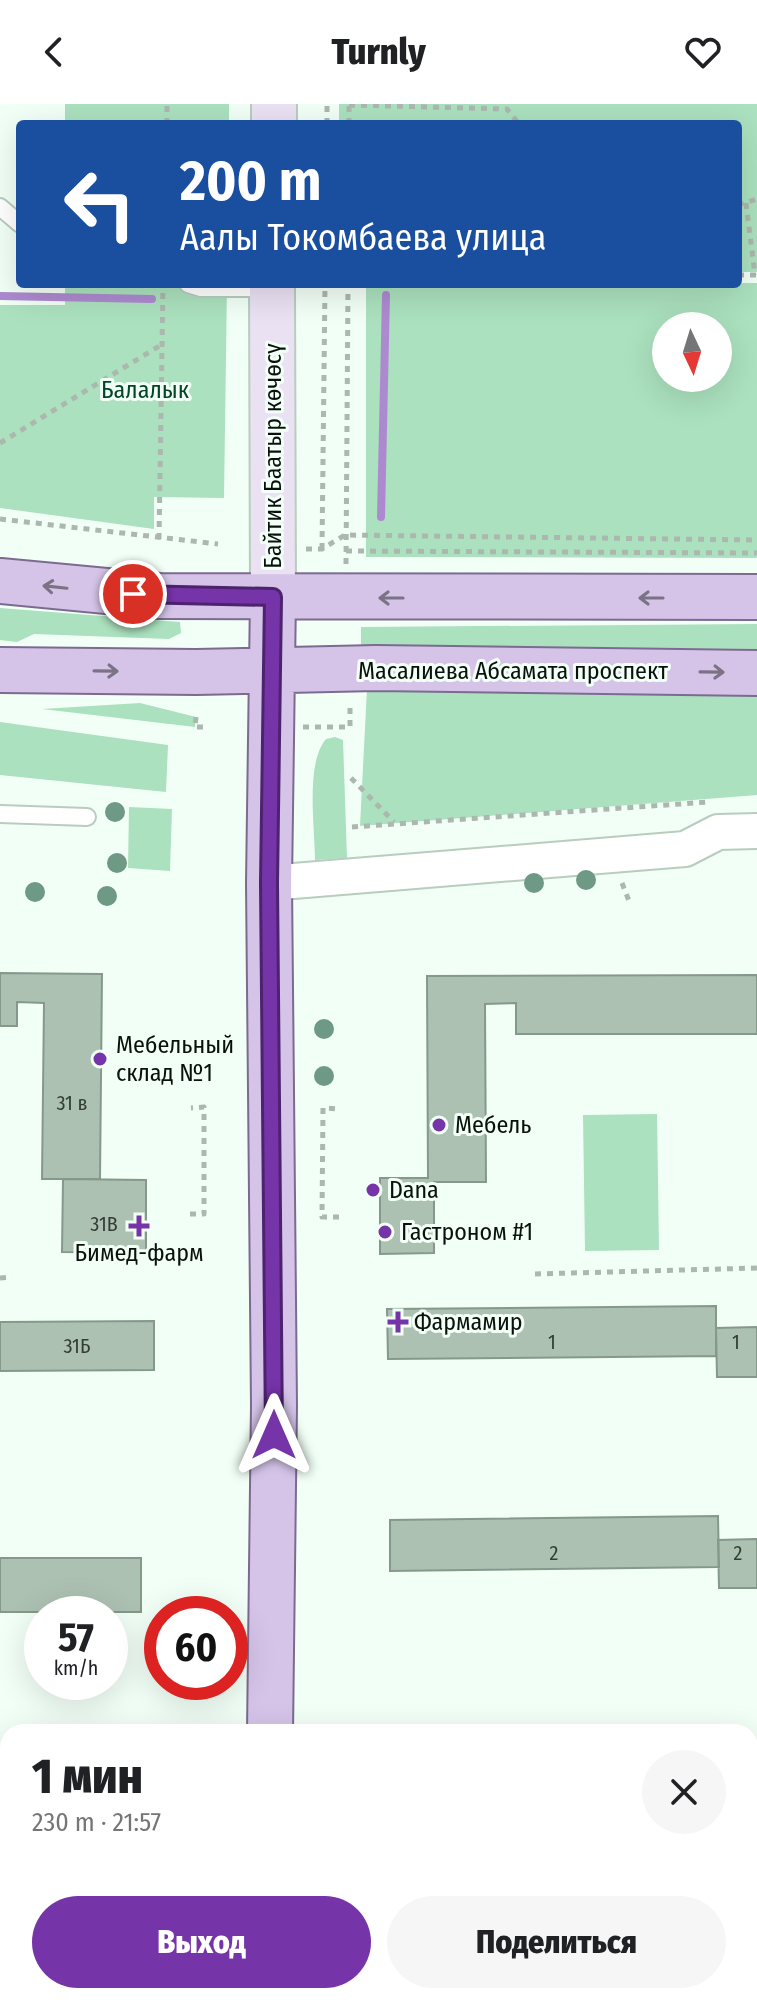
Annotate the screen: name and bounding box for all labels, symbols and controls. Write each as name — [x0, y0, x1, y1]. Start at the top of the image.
icon: back — [32, 30, 76, 74]
text: Turnly — [331, 30, 426, 74]
icon: heart — [681, 30, 725, 74]
text: 200 m — [180, 148, 321, 215]
icon: left — [48, 152, 152, 256]
text: Аалы Токомбаева улица — [180, 216, 546, 260]
north arrow — [652, 312, 732, 392]
map controls — [652, 312, 732, 392]
street label: Байтик Баатыр көчөсү — [259, 343, 287, 569]
park label: Балалык — [101, 376, 190, 404]
pin — [99, 560, 167, 628]
icon: arrive — [111, 572, 155, 616]
one-way arrow — [42, 579, 69, 594]
one-way arrow — [378, 590, 405, 606]
one-way arrow — [638, 590, 665, 606]
street label: Масалиева Абсамата проспект — [358, 657, 668, 685]
one-way arrow — [92, 663, 119, 679]
one-way arrow — [698, 664, 725, 680]
place label: Мебельный склад №1 — [116, 1031, 234, 1087]
marker: Мебельный склад №1 — [91, 1050, 109, 1068]
house number: 31 в — [56, 1091, 88, 1115]
place label: Мебель — [455, 1111, 531, 1139]
marker: Мебель — [430, 1116, 448, 1134]
place label: Dana — [389, 1176, 439, 1204]
marker: Dana — [364, 1181, 382, 1199]
house number: 31В — [90, 1212, 118, 1236]
marker: Бимед-фарм — [130, 1217, 148, 1235]
place label: Гастроном #1 — [401, 1218, 533, 1246]
marker: Гастроном #1 — [376, 1223, 394, 1241]
place label: Бимед-фарм — [74, 1239, 204, 1267]
place label: Фармамир — [414, 1308, 523, 1336]
marker: Фармамир — [389, 1313, 407, 1331]
house number: 1 — [548, 1330, 556, 1354]
house number: 1 — [732, 1330, 740, 1354]
house number: 31Б — [64, 1334, 90, 1358]
position arrow — [232, 1393, 316, 1477]
house number: 2 — [550, 1541, 559, 1565]
house number: 2 — [734, 1541, 743, 1565]
speed limit sign: 60 — [144, 1596, 248, 1700]
text: 57 — [58, 1614, 94, 1662]
text: km/h — [54, 1656, 98, 1680]
text: 1 мин — [32, 1748, 143, 1806]
button: close — [642, 1750, 726, 1834]
text: 230 m · 21:57 — [32, 1807, 161, 1838]
button: Выход — [32, 1896, 371, 1988]
button: Поделиться — [387, 1896, 726, 1988]

